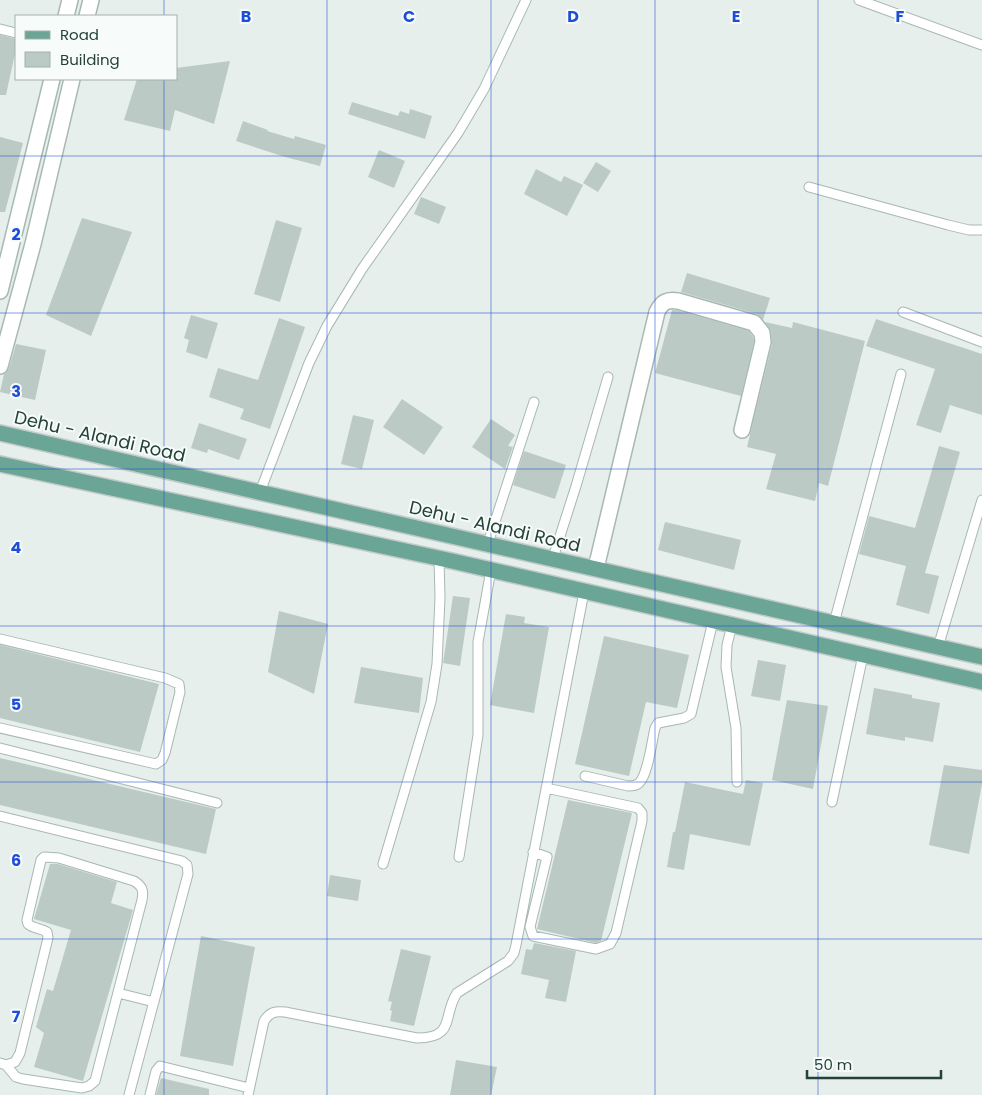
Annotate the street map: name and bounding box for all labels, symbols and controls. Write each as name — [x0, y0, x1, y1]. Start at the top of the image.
text: B — [241, 5, 251, 28]
text: C — [403, 5, 415, 28]
text: D — [567, 5, 579, 28]
text: E — [732, 5, 740, 28]
text: F — [896, 5, 905, 28]
legend — [15, 15, 178, 80]
text: Road — [60, 24, 99, 45]
text: Building — [60, 49, 120, 70]
text: 2 — [11, 223, 21, 246]
text: 3 — [11, 380, 21, 403]
street label: Dehu - Alandi Road — [12, 404, 188, 468]
street label: Dehu - Alandi Road — [407, 494, 583, 558]
text: 4 — [11, 536, 22, 559]
text: 5 — [11, 693, 21, 716]
text: 6 — [11, 849, 21, 872]
text: 7 — [12, 1005, 21, 1028]
scale bar — [807, 1048, 941, 1080]
text: 50 m — [814, 1054, 852, 1075]

